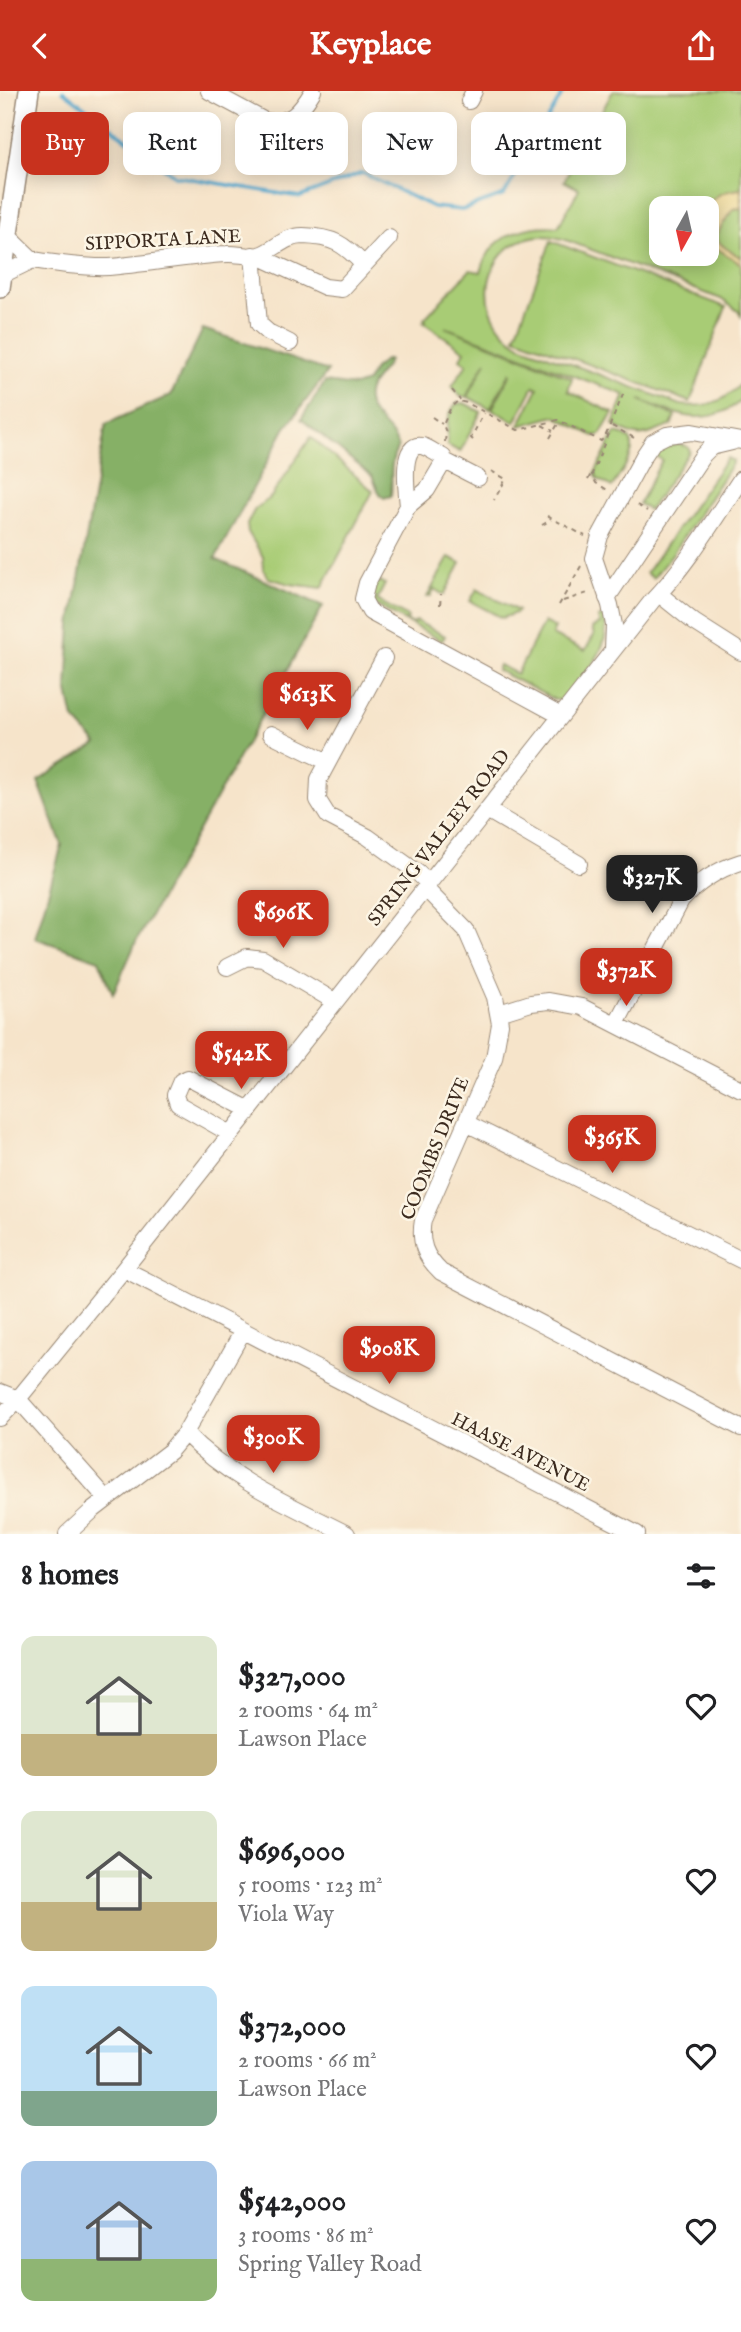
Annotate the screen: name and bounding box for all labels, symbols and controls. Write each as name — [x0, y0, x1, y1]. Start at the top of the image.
text: Keyplace — [310, 25, 431, 66]
icon: back — [21, 27, 59, 65]
icon: share — [682, 27, 720, 65]
chip: Buy — [21, 112, 109, 175]
chip: Rent — [123, 112, 221, 175]
chip: Filters — [235, 112, 348, 175]
chip: New — [362, 112, 457, 175]
chip: Apartment — [471, 112, 626, 175]
north arrow — [649, 196, 719, 266]
map controls — [649, 196, 719, 266]
street label: SIPPORTA LANE — [85, 225, 242, 257]
pin: $613K — [258, 673, 356, 732]
text: $613K — [279, 680, 335, 709]
street label: SPRING VALLEY ROAD — [363, 745, 516, 931]
pin: $327K — [603, 855, 701, 915]
text: $327K — [622, 863, 682, 892]
pin: $696K — [234, 891, 332, 950]
text: $696K — [254, 898, 312, 927]
pin: $372K — [577, 949, 675, 1008]
text: $372K — [596, 956, 656, 985]
pin: $542K — [192, 1031, 290, 1091]
text: $542K — [211, 1039, 271, 1068]
street label: COOMBS DRIVE — [396, 1074, 476, 1224]
pin: $365K — [563, 1115, 661, 1175]
text: $365K — [584, 1123, 640, 1152]
pin: $908K — [340, 1327, 438, 1386]
text: $908K — [359, 1334, 419, 1363]
street label: HAASE AVENUE — [447, 1408, 593, 1498]
pin: $300K — [224, 1415, 322, 1475]
text: $300K — [243, 1423, 303, 1452]
text: 8 homes — [21, 1557, 119, 1595]
icon: filters — [682, 1557, 720, 1595]
text: $327,000 — [238, 1658, 346, 1696]
icon: home — [77, 1664, 161, 1748]
icon: heart — [682, 1687, 720, 1725]
text: 2 rooms · 64 m² — [238, 1696, 378, 1725]
text: Lawson Place — [238, 1725, 367, 1754]
text: $696,000 — [238, 1833, 345, 1871]
icon: home — [77, 1839, 161, 1923]
icon: heart — [682, 1862, 720, 1900]
text: 5 rooms · 123 m² — [238, 1871, 383, 1900]
text: Viola Way — [238, 1900, 334, 1929]
text: $372,000 — [238, 2008, 346, 2046]
icon: home — [77, 2014, 161, 2098]
icon: heart — [682, 2037, 720, 2075]
text: 2 rooms · 66 m² — [238, 2046, 377, 2075]
text: Lawson Place — [238, 2075, 367, 2104]
text: $542,000 — [238, 2183, 346, 2221]
icon: home — [77, 2189, 161, 2273]
icon: heart — [682, 2212, 720, 2250]
text: 3 rooms · 86 m² — [238, 2221, 374, 2250]
text: Spring Valley Road — [238, 2250, 421, 2279]

